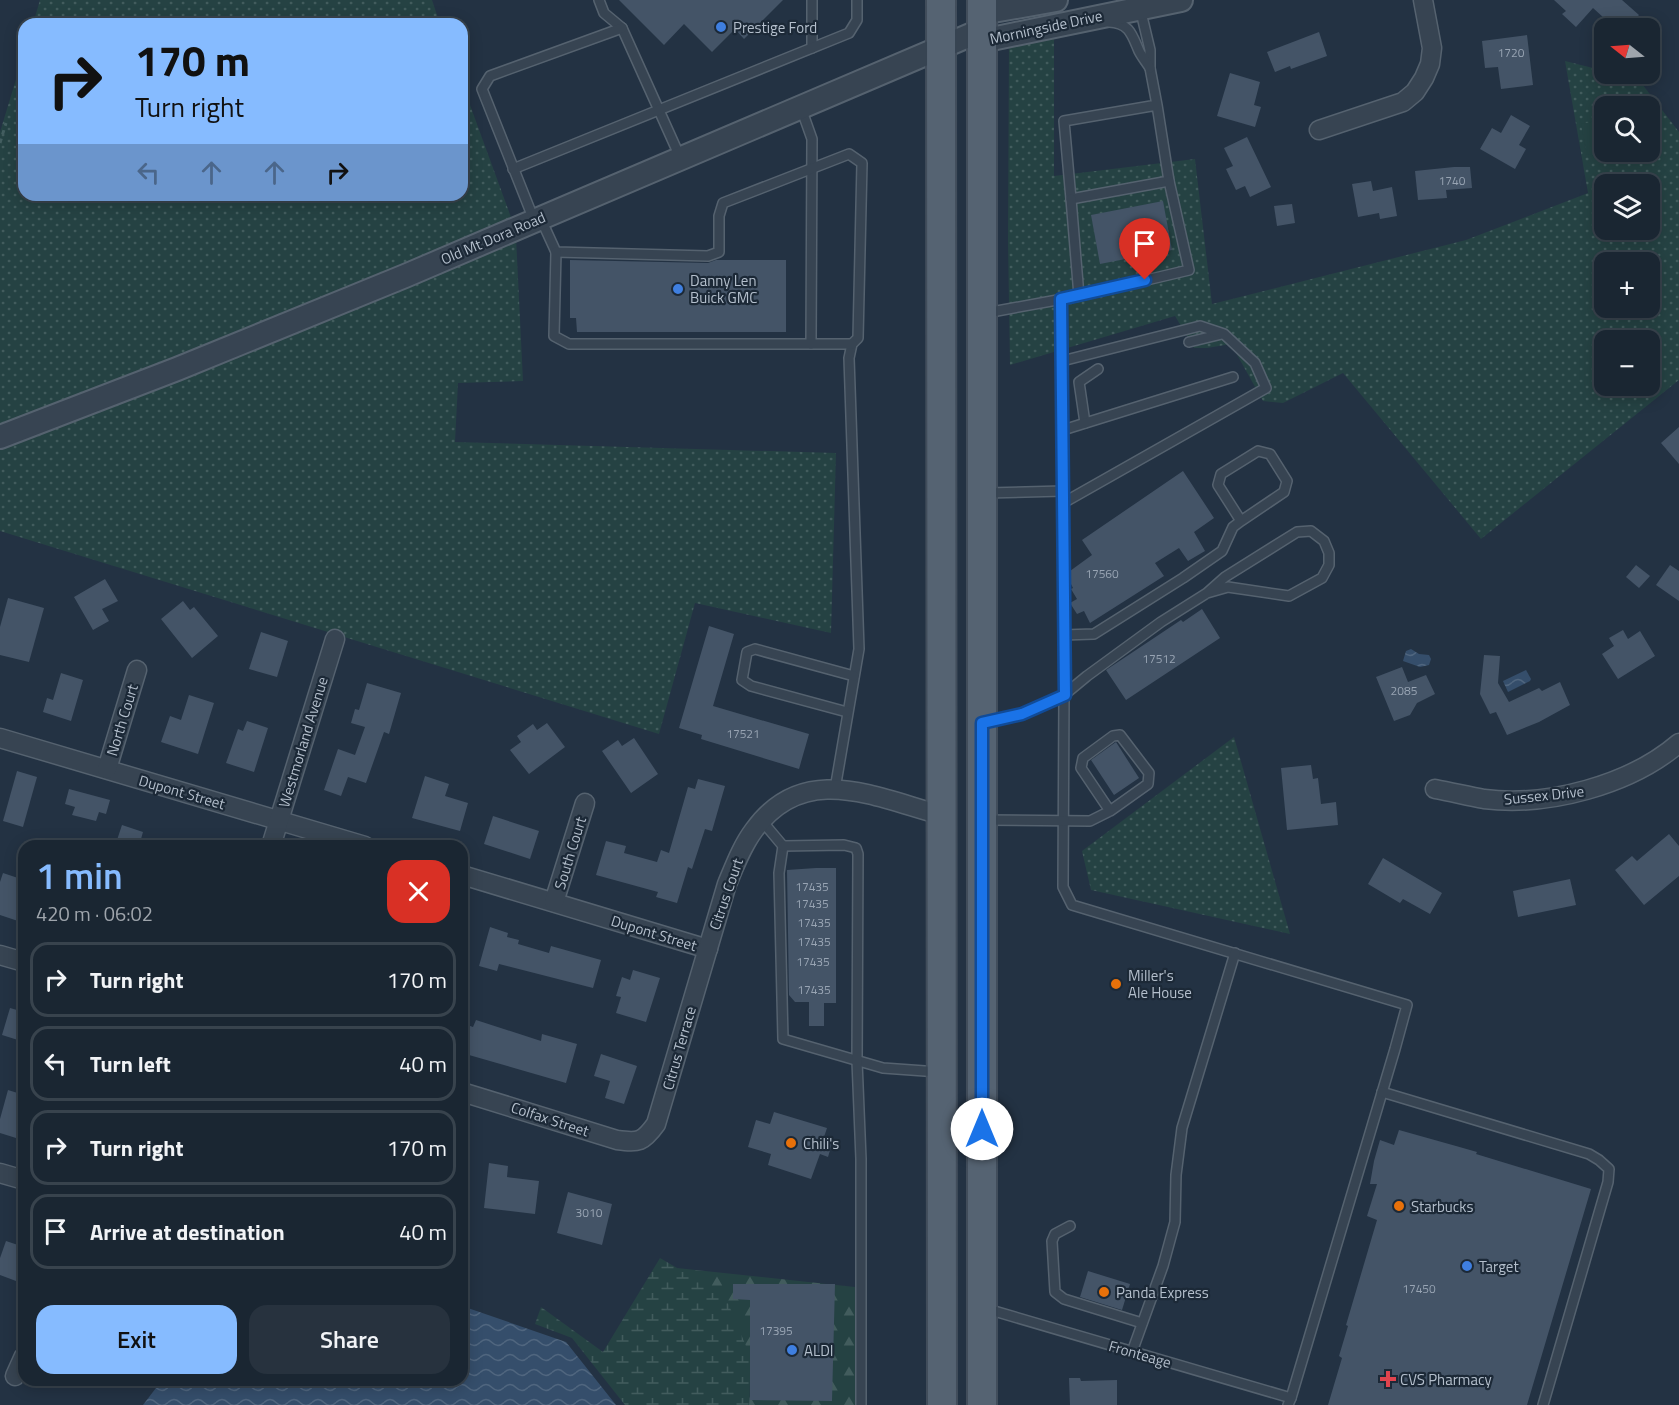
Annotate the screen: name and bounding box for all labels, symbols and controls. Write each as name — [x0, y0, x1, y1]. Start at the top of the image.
street label: Morningside Drive — [988, 4, 1104, 50]
place label: Prestige Ford — [733, 16, 817, 39]
north arrow — [1594, 18, 1660, 84]
map controls — [1594, 18, 1660, 396]
marker: Prestige Ford — [714, 20, 728, 34]
text: 170 m — [135, 28, 250, 92]
icon: right — [36, 42, 114, 120]
house number: 1720 — [1498, 43, 1525, 62]
text: Turn right — [135, 86, 244, 127]
button: search — [1594, 96, 1660, 162]
icon: left — [132, 156, 165, 189]
icon: ahead — [195, 156, 228, 189]
icon: ahead — [258, 156, 291, 189]
icon: right — [321, 156, 354, 189]
house number: 1740 — [1439, 171, 1466, 190]
button: layers — [1594, 174, 1660, 240]
street label: Old Mt Dora Road — [437, 206, 549, 270]
pin — [1119, 218, 1170, 280]
icon: arrive — [1128, 227, 1161, 260]
button: + — [1594, 252, 1660, 318]
place label: Danny Len Buick GMC — [690, 269, 758, 309]
marker: Danny Len Buick GMC — [671, 282, 685, 296]
button: − — [1594, 330, 1660, 396]
house number: 17560 — [1085, 564, 1119, 583]
house number: 17512 — [1142, 649, 1176, 668]
street label: Westmorland Avenue — [272, 674, 334, 810]
street label: North Court — [100, 680, 144, 759]
house number: 2085 — [1391, 681, 1418, 700]
house number: 17521 — [726, 724, 760, 743]
street label: Dupont Street — [136, 769, 229, 815]
street label: Sussex Drive — [1503, 779, 1585, 811]
street label: South Court — [548, 813, 592, 892]
text: 1 min — [36, 848, 123, 903]
street label: Citrus Court — [703, 854, 749, 933]
button: close — [387, 860, 450, 923]
house number: 17435 — [795, 877, 829, 896]
house number: 17435 — [795, 894, 829, 913]
text: 420 m · 06:02 — [36, 898, 153, 929]
street label: Dupont Street — [608, 909, 700, 957]
house number: 17435 — [797, 913, 831, 932]
house number: 17435 — [797, 932, 831, 951]
house number: 17435 — [796, 952, 830, 971]
icon: right — [39, 963, 72, 996]
text: Turn right — [90, 963, 184, 997]
text: 170 m — [387, 963, 447, 997]
place label: Miller's Ale House — [1128, 964, 1192, 1004]
marker: Miller's Ale House — [1109, 977, 1123, 991]
house number: 17435 — [797, 980, 831, 999]
street label: Citrus Terrace — [656, 1003, 702, 1093]
icon: left — [39, 1047, 72, 1080]
text: Turn left — [90, 1047, 171, 1081]
text: 40 m — [399, 1047, 447, 1081]
street label: Colfax Street — [508, 1096, 593, 1143]
position arrow — [950, 1097, 1014, 1161]
icon: right — [39, 1131, 72, 1164]
text: Turn right — [90, 1131, 184, 1165]
text: 170 m — [387, 1131, 447, 1165]
place label: Chili's — [803, 1132, 839, 1155]
marker: Chili's — [784, 1136, 798, 1150]
place label: Starbucks — [1411, 1195, 1474, 1218]
marker: Starbucks — [1392, 1199, 1406, 1213]
house number: 3010 — [576, 1203, 603, 1222]
icon: arrive — [39, 1215, 72, 1248]
text: Arrive at destination — [90, 1215, 285, 1249]
text: 40 m — [399, 1215, 447, 1249]
place label: Target — [1479, 1255, 1519, 1278]
marker: Target — [1460, 1259, 1474, 1273]
house number: 17450 — [1402, 1279, 1436, 1298]
place label: Panda Express — [1116, 1281, 1209, 1304]
marker: Panda Express — [1097, 1285, 1111, 1299]
button: Exit — [36, 1305, 237, 1374]
button: Share — [249, 1305, 450, 1374]
house number: 17395 — [759, 1321, 793, 1340]
street label: Fronteage — [1106, 1334, 1174, 1374]
place label: ALDI — [804, 1339, 834, 1362]
marker: ALDI — [785, 1343, 799, 1357]
place label: CVS Pharmacy — [1400, 1368, 1492, 1391]
marker: CVS Pharmacy — [1381, 1372, 1395, 1386]

